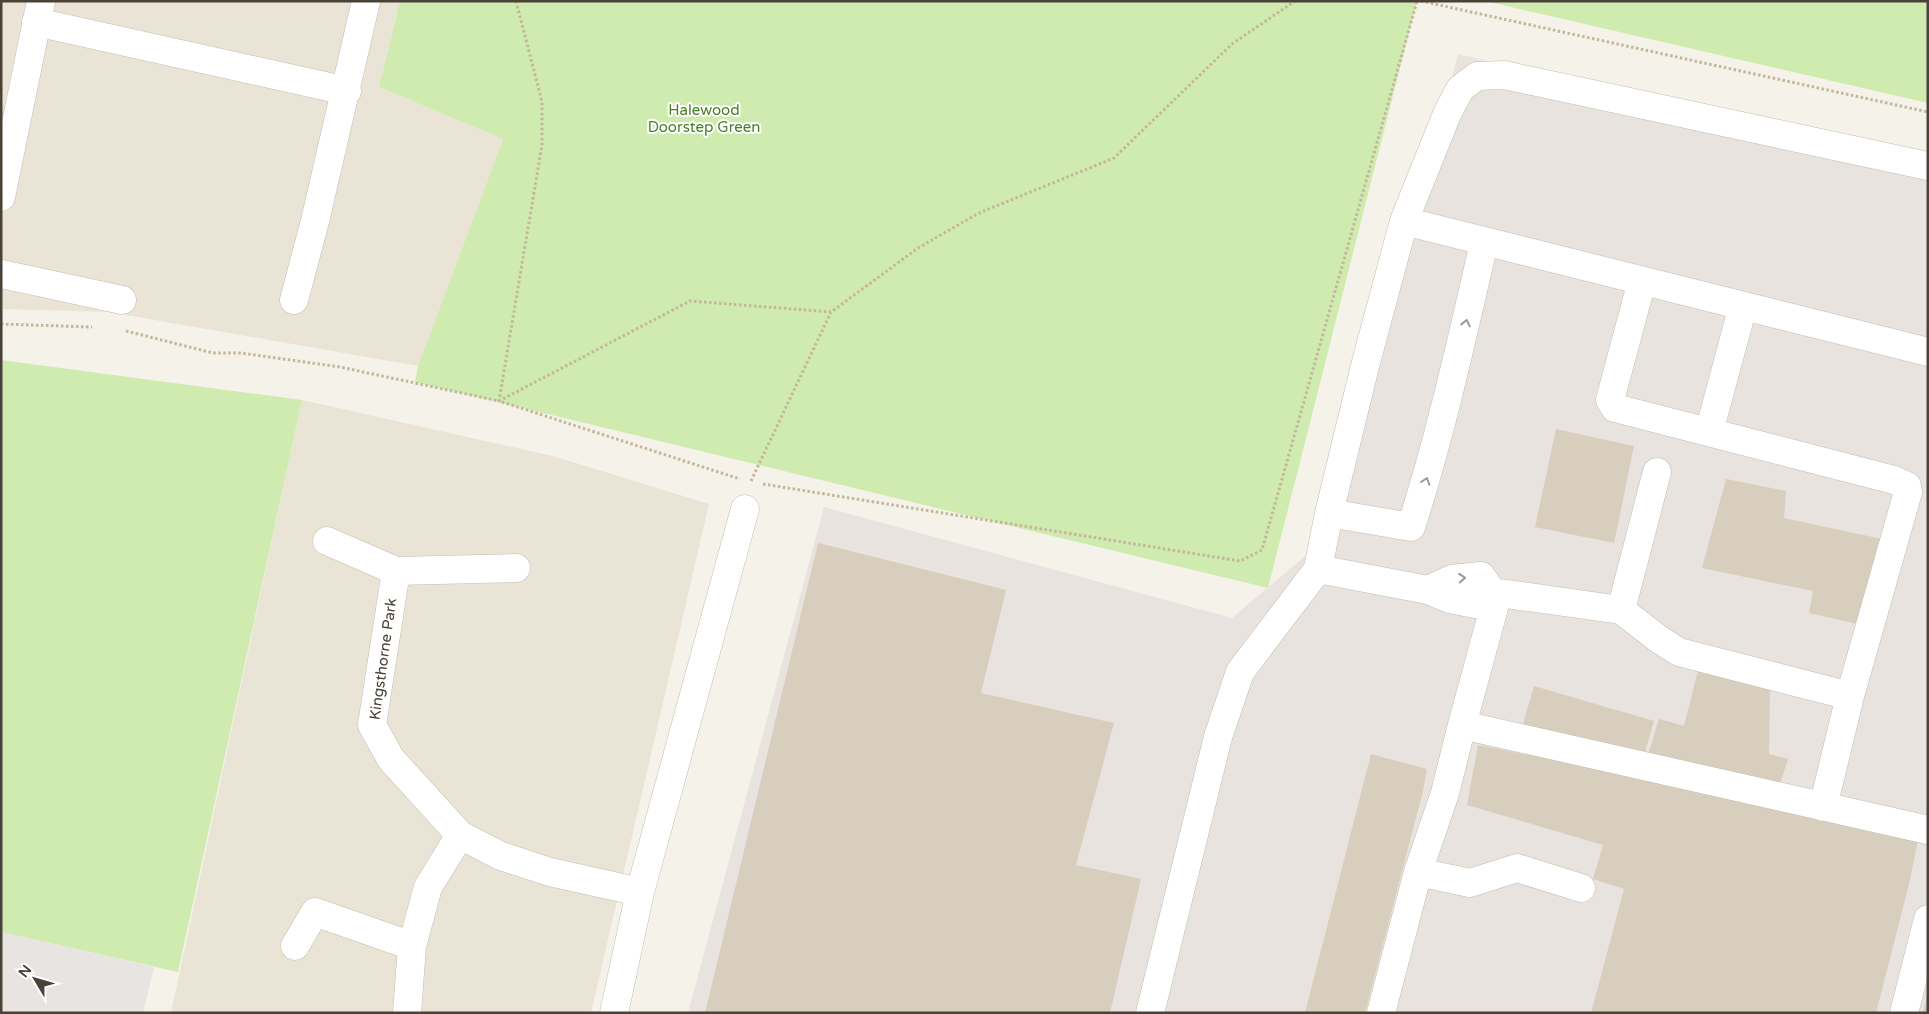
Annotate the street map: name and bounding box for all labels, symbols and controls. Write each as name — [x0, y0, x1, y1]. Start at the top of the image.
park label: Halewood Doorstep Green — [648, 101, 760, 136]
one-way arrow — [1460, 319, 1471, 328]
one-way arrow — [1420, 477, 1430, 486]
one-way arrow — [1459, 572, 1467, 583]
street label: Kingsthorne Park — [366, 597, 400, 721]
north arrow — [10, 954, 60, 1004]
text: N — [15, 962, 35, 981]

